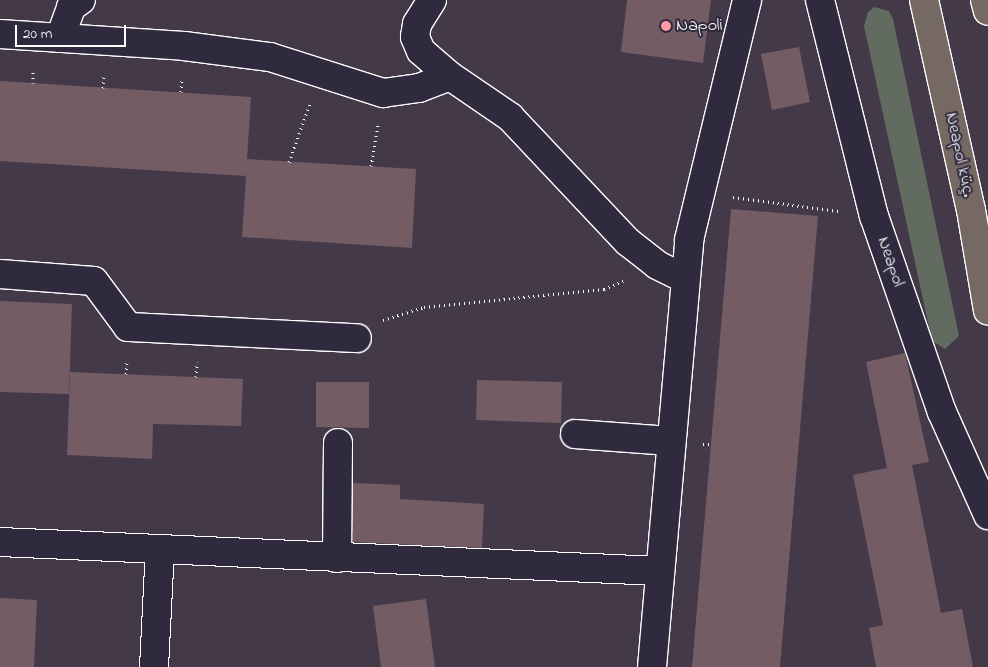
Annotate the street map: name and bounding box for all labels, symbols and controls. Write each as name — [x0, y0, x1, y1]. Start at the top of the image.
scale bar — [18, 15, 129, 47]
place label: Napoli — [676, 15, 723, 37]
marker: Napoli — [660, 20, 672, 32]
text: 20 m — [23, 23, 52, 45]
street label: Neapol küç. — [940, 111, 978, 199]
street label: Neapol — [871, 234, 909, 290]

